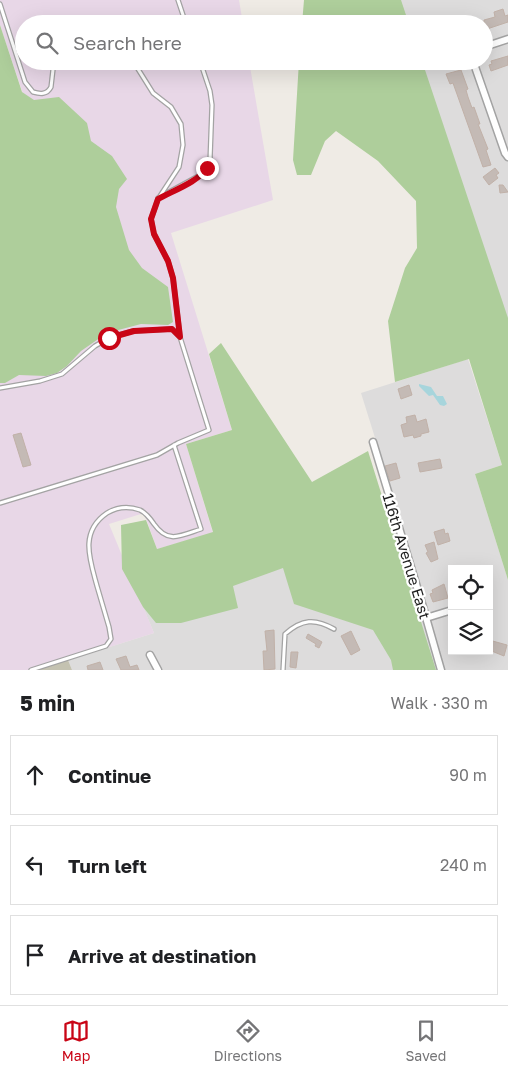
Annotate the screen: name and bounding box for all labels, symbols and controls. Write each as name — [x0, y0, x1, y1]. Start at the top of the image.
search box — [15, 15, 493, 70]
icon: search — [33, 29, 61, 57]
text: Search here — [73, 31, 182, 54]
route end — [196, 157, 219, 180]
route start — [98, 327, 121, 350]
street label: 116th Avenue East — [379, 491, 435, 621]
map controls — [448, 565, 493, 655]
button: locate — [448, 565, 493, 610]
button: layers — [448, 610, 493, 655]
text: 5 min — [20, 690, 75, 716]
text: Walk · 330 m — [390, 693, 488, 713]
icon: ahead — [21, 761, 49, 789]
text: Continue — [68, 764, 151, 787]
text: 90 m — [449, 765, 487, 785]
icon: left — [21, 851, 49, 879]
text: Turn left — [68, 854, 147, 877]
text: 240 m — [440, 855, 487, 875]
icon: arrive — [21, 941, 49, 969]
text: Arrive at destination — [68, 944, 256, 967]
tab: Map — [62, 1017, 90, 1064]
tab: Directions — [214, 1017, 282, 1064]
tab: Saved — [405, 1017, 446, 1064]

